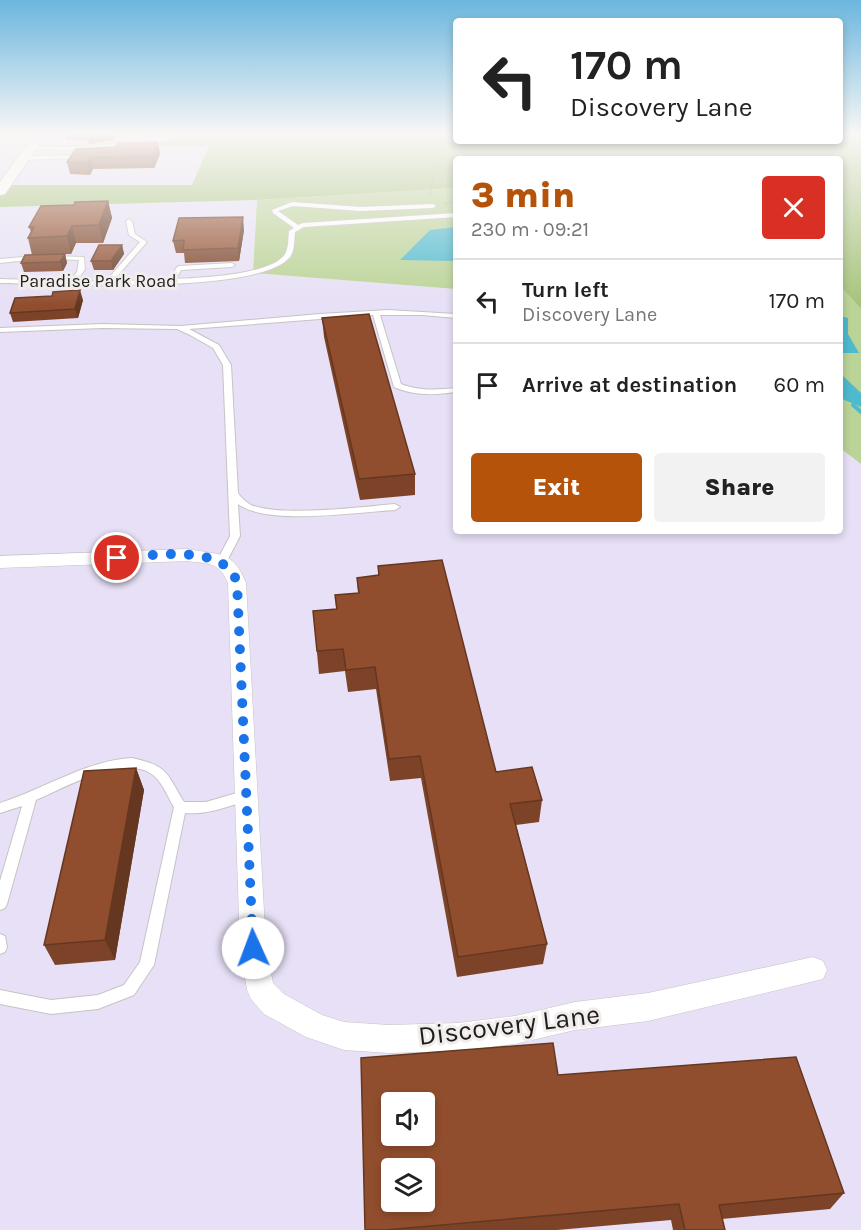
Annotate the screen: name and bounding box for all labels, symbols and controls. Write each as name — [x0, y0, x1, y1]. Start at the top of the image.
text: 170 m — [570, 40, 683, 90]
icon: left — [471, 42, 549, 120]
text: Discovery Lane — [570, 91, 753, 123]
text: 3 min — [471, 174, 575, 216]
button: close — [762, 176, 825, 239]
text: 230 m · 09:21 — [471, 218, 589, 241]
street label: Paradise Park Road — [19, 270, 177, 292]
text: Turn left — [522, 277, 609, 303]
icon: left — [471, 285, 504, 318]
text: 170 m — [769, 288, 825, 314]
text: Discovery Lane — [522, 303, 657, 326]
icon: arrive — [471, 369, 504, 402]
text: Arrive at destination — [522, 372, 737, 398]
text: 60 m — [774, 372, 825, 398]
button: Exit — [471, 453, 642, 522]
button: Share — [654, 453, 825, 522]
pin — [91, 532, 142, 583]
icon: arrive — [100, 541, 133, 574]
position arrow — [221, 916, 285, 980]
street label: Discovery Lane — [416, 998, 602, 1052]
map controls — [381, 1092, 435, 1212]
button: sound — [381, 1092, 435, 1146]
button: layers — [381, 1158, 435, 1212]

